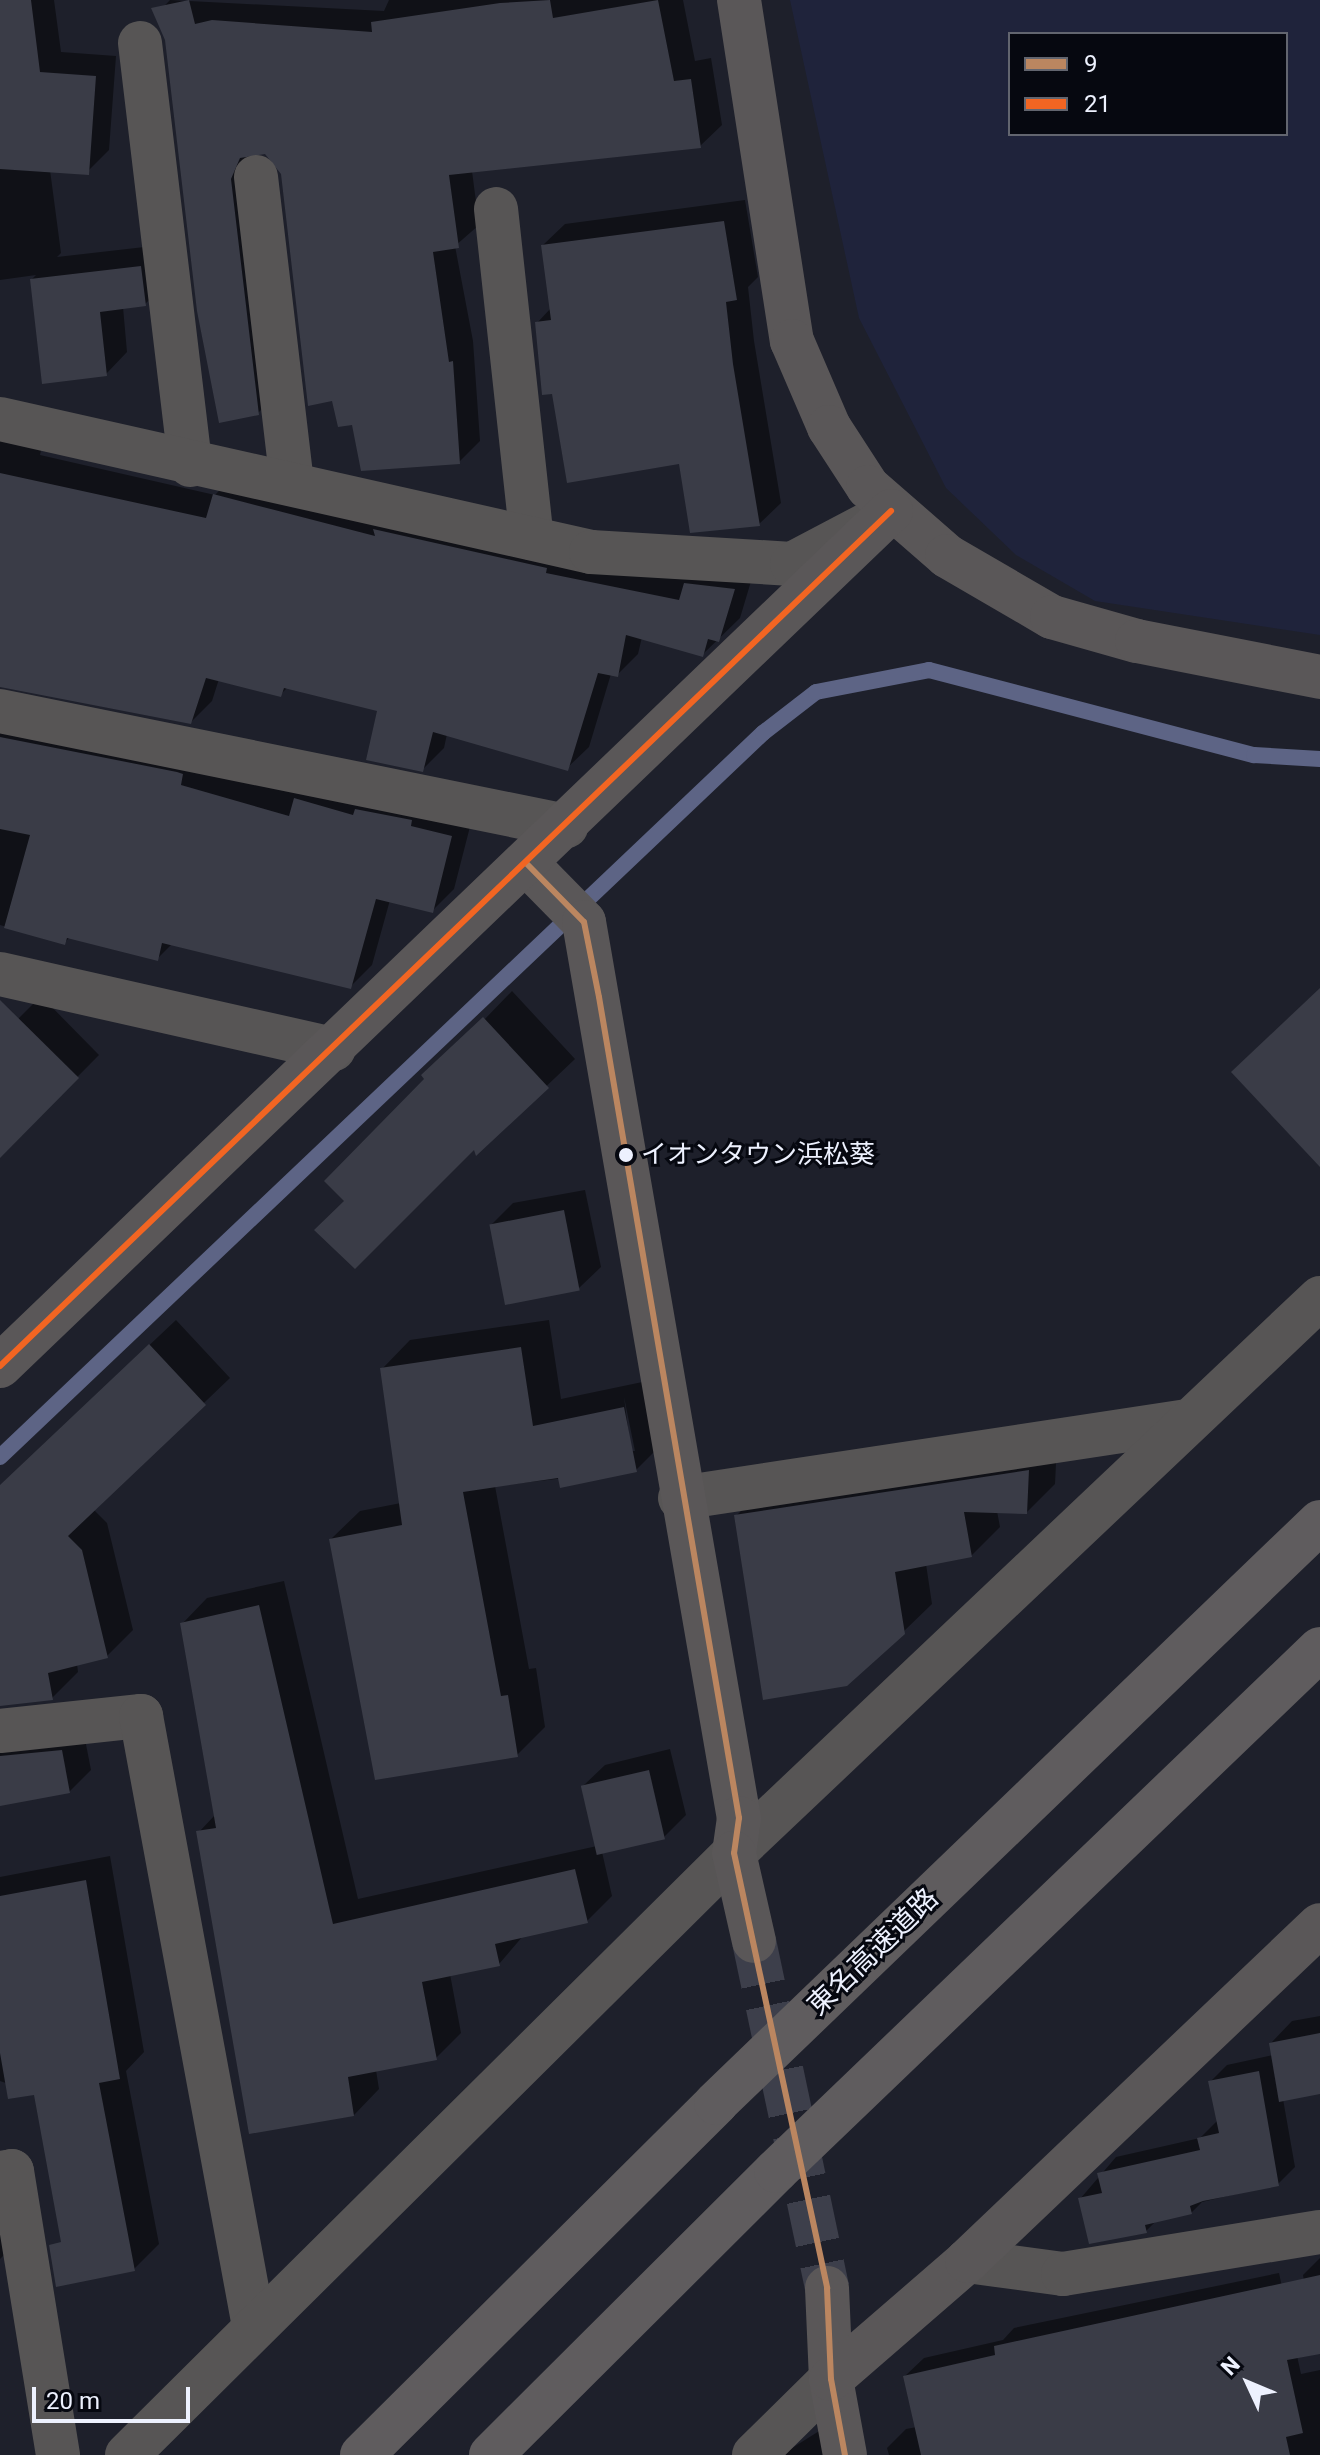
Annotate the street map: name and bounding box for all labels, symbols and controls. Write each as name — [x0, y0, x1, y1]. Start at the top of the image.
legend — [1008, 32, 1288, 136]
text: 9 — [1084, 50, 1098, 78]
text: 21 — [1084, 90, 1111, 118]
place label: イオンタウン浜松葵 — [641, 1139, 875, 1171]
marker: イオンタウン浜松葵 — [618, 1147, 634, 1163]
street label: 東名高速道路 — [801, 1882, 945, 2022]
north arrow — [1208, 2343, 1288, 2423]
text: N — [1216, 2352, 1245, 2380]
scale bar — [36, 2371, 194, 2421]
text: 20 m — [46, 2387, 100, 2415]

